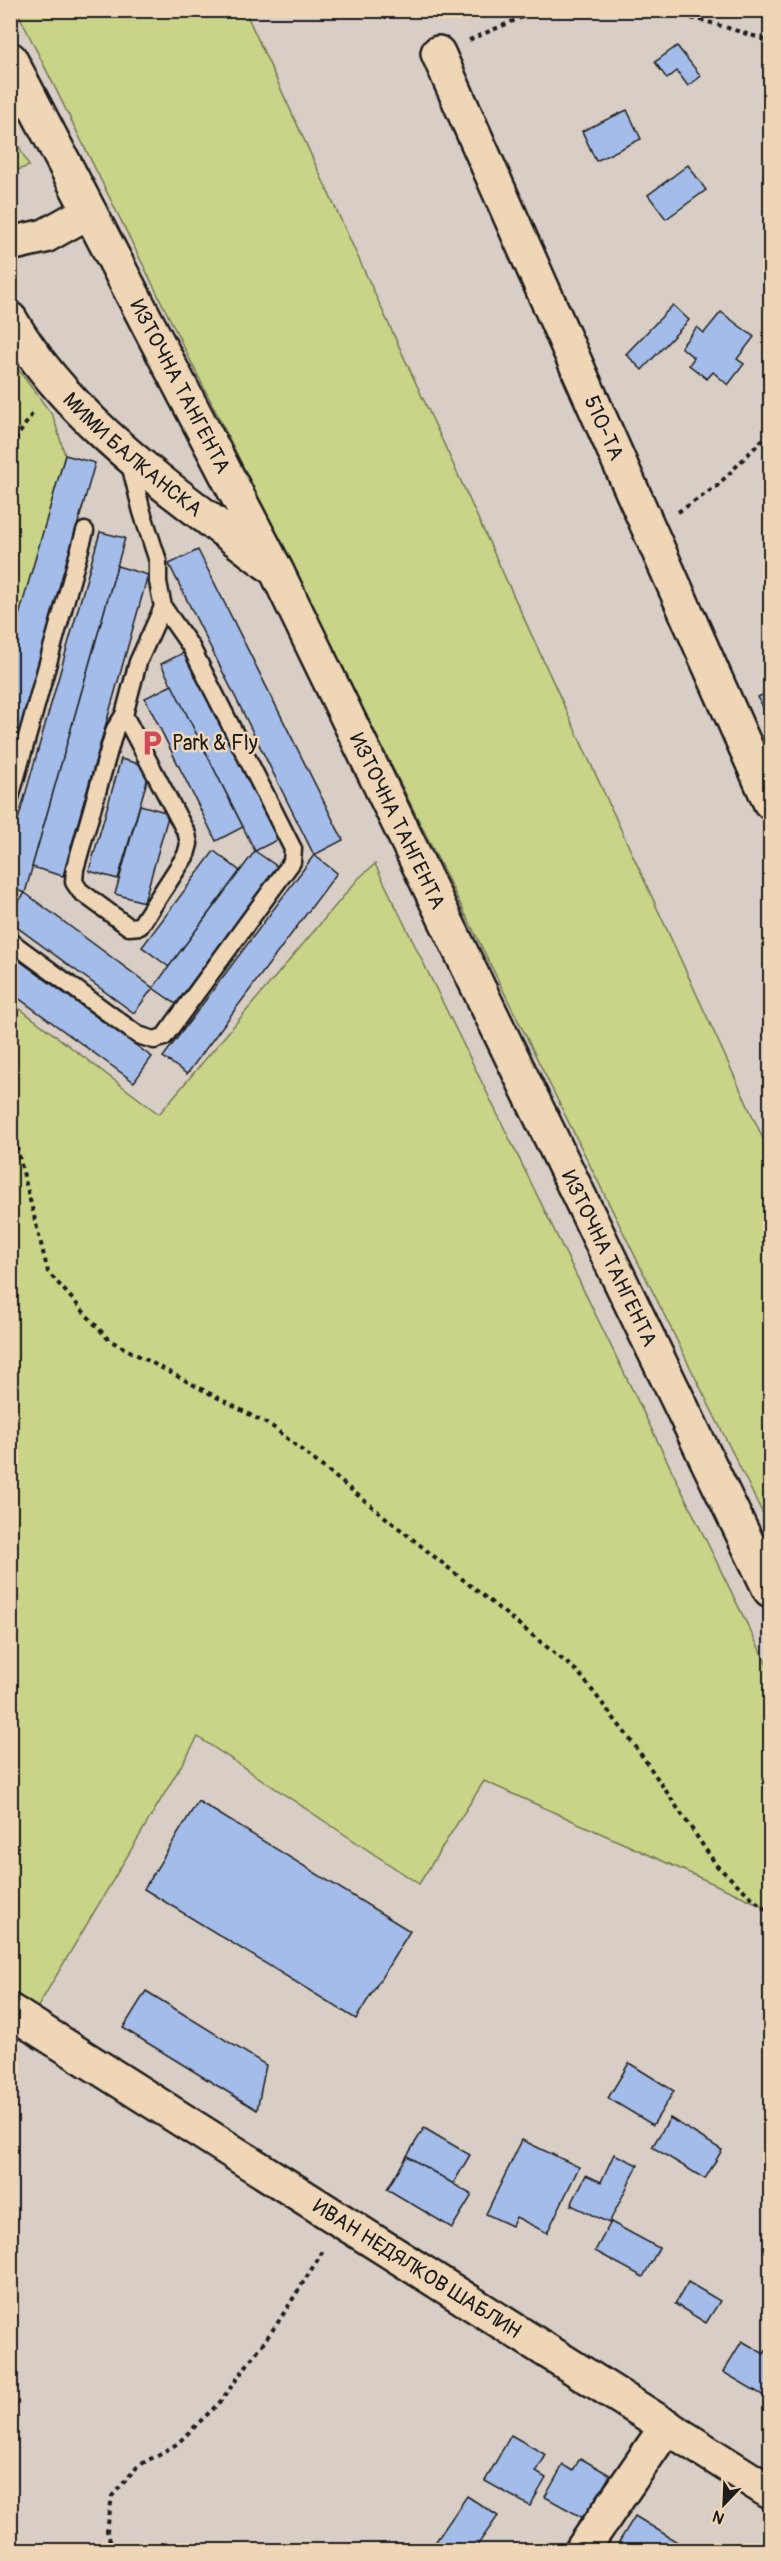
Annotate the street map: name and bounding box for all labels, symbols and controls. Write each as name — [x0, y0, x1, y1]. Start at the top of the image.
street label: ИЗТОЧНА ТАНГЕНТА — [124, 295, 237, 478]
street label: МИМИ БАЛКАНСКА — [57, 387, 208, 523]
street label: 510-ТА — [578, 391, 630, 464]
parking icon: Park & Fly — [137, 728, 167, 758]
street label: ИЗТОЧНА ТАНГЕНТА — [343, 729, 452, 914]
place label: Park & Fly — [172, 730, 258, 757]
street label: ИЗТОЧНА ТАНГЕНТА — [555, 1166, 664, 1351]
street label: ИВАН НЕДЯЛКОВ ШАБЛИН — [308, 2193, 527, 2345]
north arrow — [694, 2474, 754, 2534]
text: N — [709, 2505, 727, 2528]

